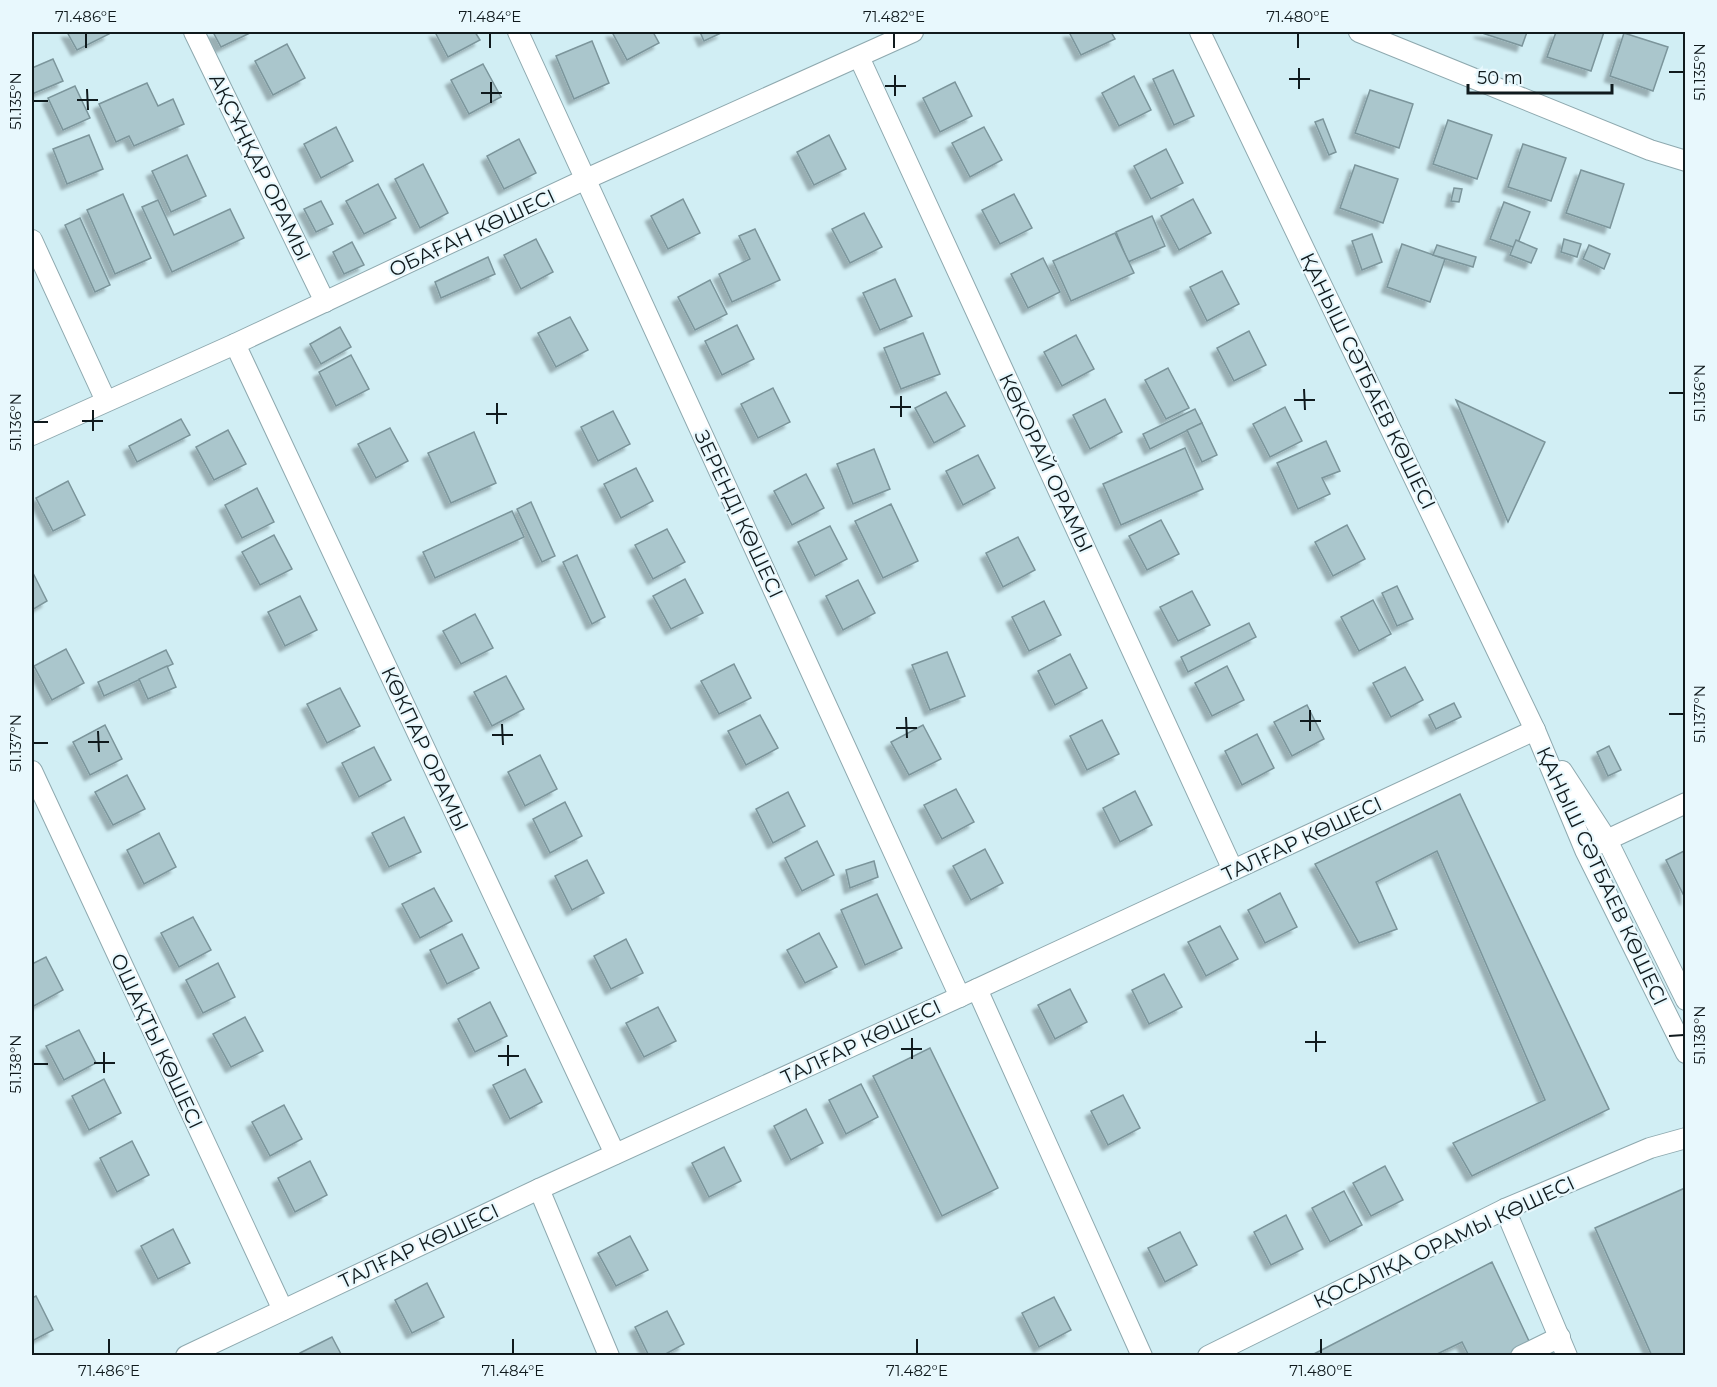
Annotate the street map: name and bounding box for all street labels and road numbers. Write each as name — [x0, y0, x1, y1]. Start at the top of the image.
street label: АҚСҰҢҚАР ОРАМЫ — [204, 69, 316, 265]
street label: ОБАҒАН КӨШЕСІ — [385, 184, 559, 282]
street label: ҚАНЫШ СӘТБАЕВ КӨШЕСІ — [1295, 249, 1441, 513]
street label: КӨКОРАЙ ОРАМЫ — [994, 370, 1098, 556]
street label: ЗЕРЕНДІ КӨШЕСІ — [690, 426, 788, 602]
street label: КӨКПАР ОРАМЫ — [376, 663, 474, 835]
street label: ҚАНЫШ СӘТБАЕВ КӨШЕСІ — [1531, 743, 1673, 1009]
street label: ТАЛҒАР КӨШЕСІ — [1218, 791, 1386, 887]
street label: ОШАҚТЫ КӨШЕСІ — [106, 949, 208, 1133]
street label: ТАЛҒАР КӨШЕСІ — [777, 994, 945, 1090]
street label: ҚОСАЛҚА ОРАМЫ КӨШЕСІ — [1309, 1171, 1579, 1313]
street label: ТАЛҒАР КӨШЕСІ — [335, 1198, 503, 1294]

